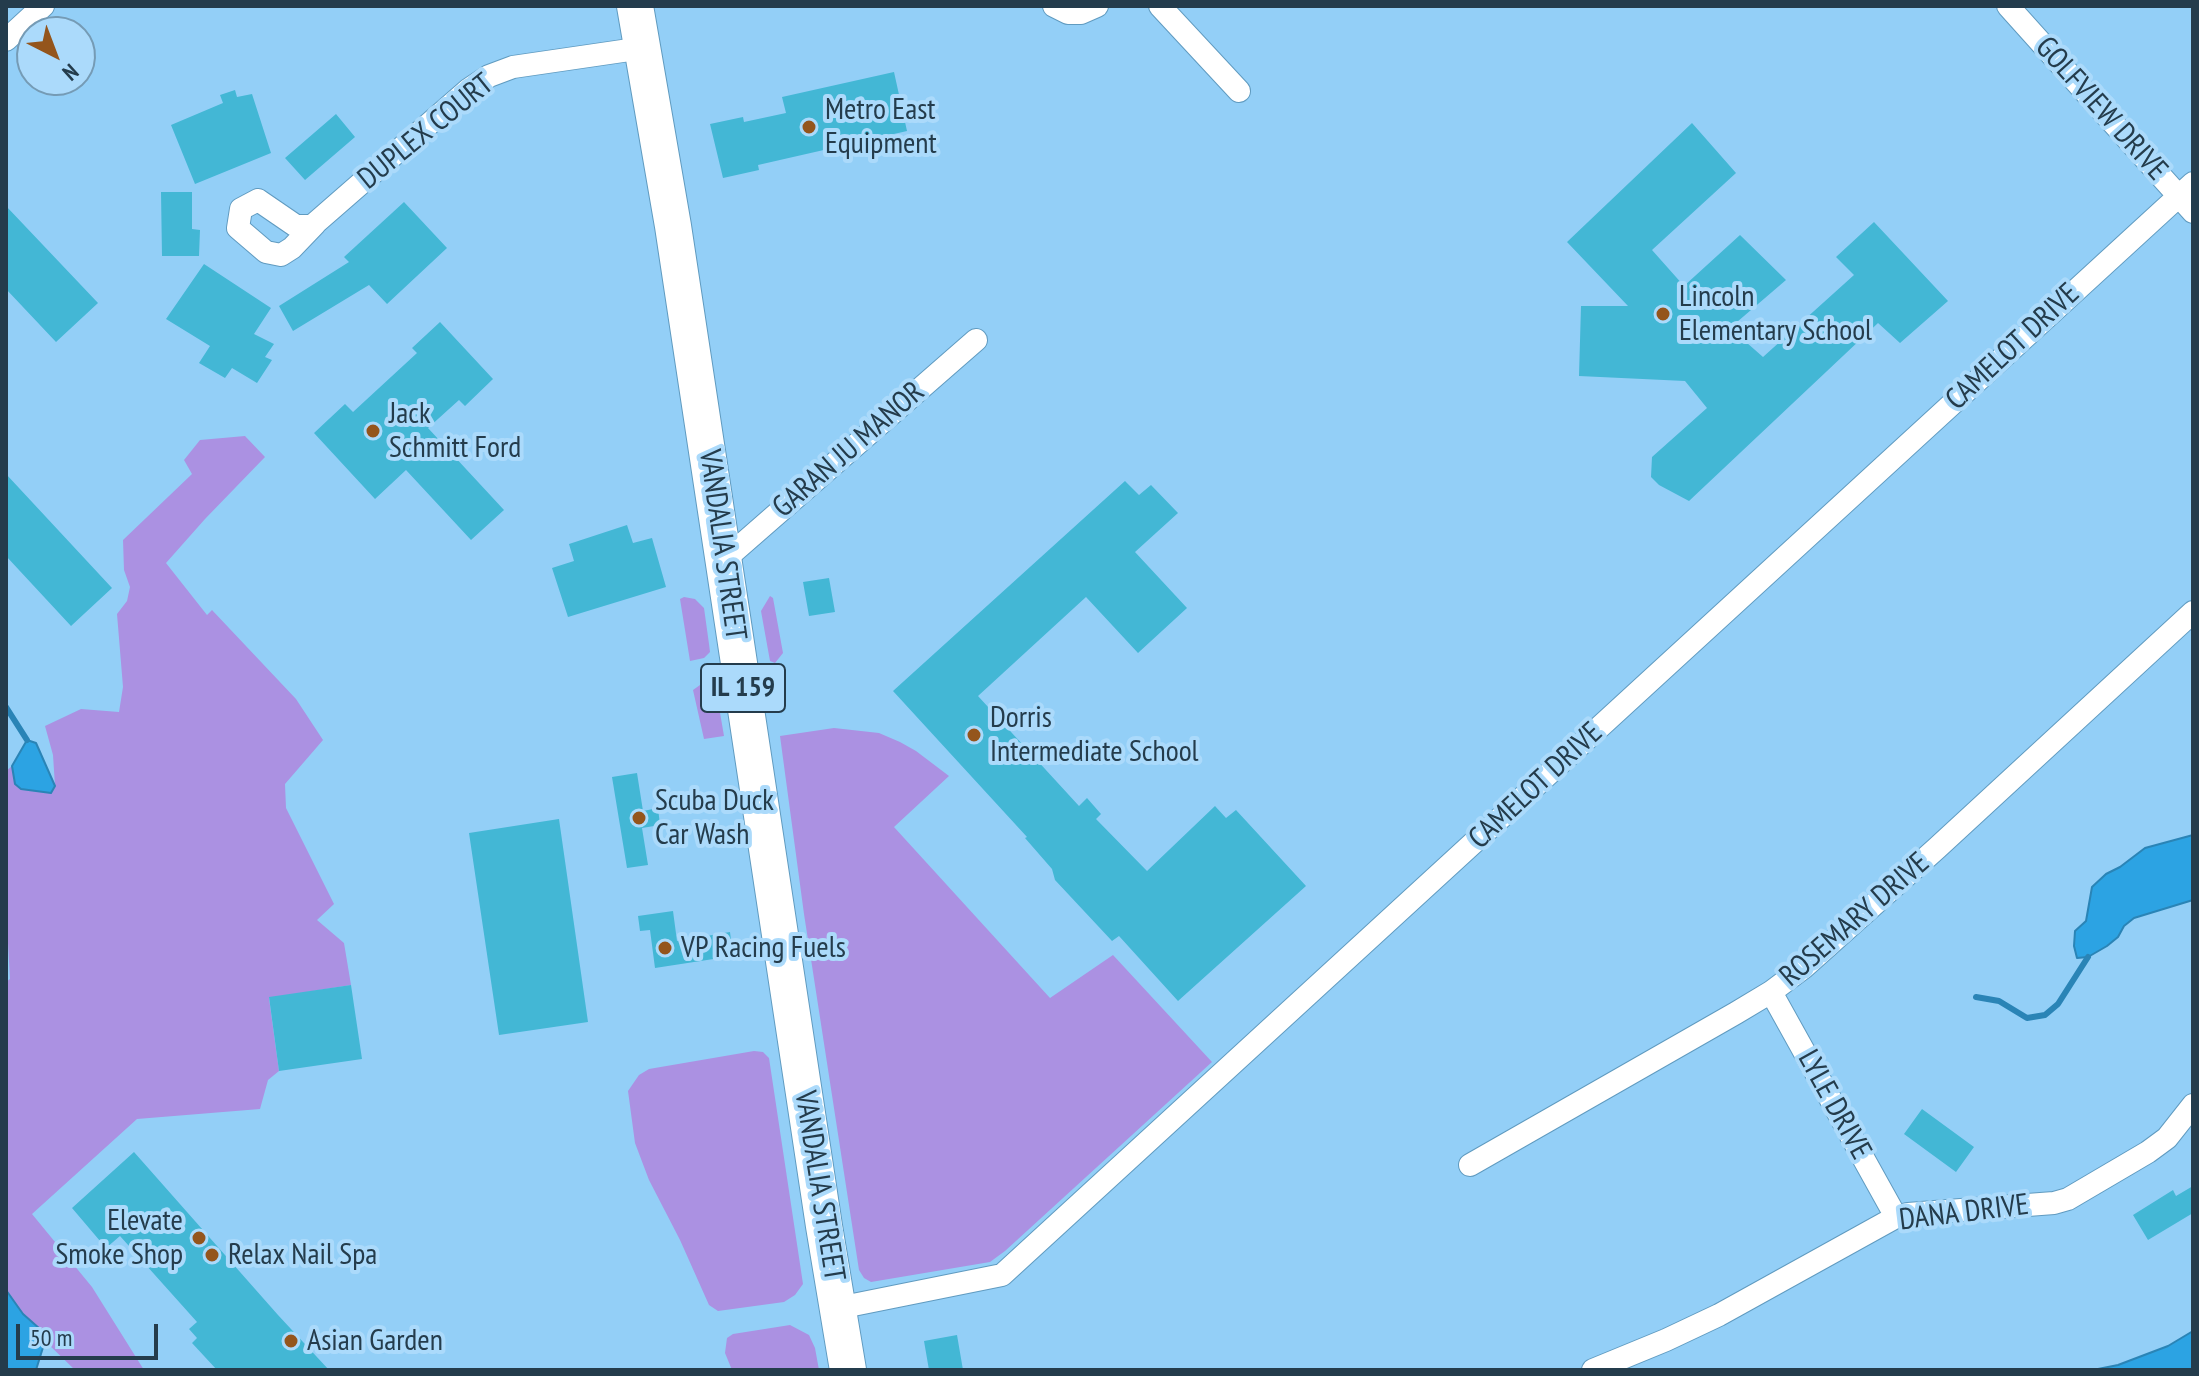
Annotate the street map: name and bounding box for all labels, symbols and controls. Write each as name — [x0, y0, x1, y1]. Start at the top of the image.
north arrow — [16, 16, 96, 96]
street label: GOLFVIEW DRIVE — [2027, 30, 2175, 188]
text: N — [57, 58, 85, 87]
street label: DUPLEX COURT — [351, 67, 501, 197]
place label: Metro East Equipment — [825, 92, 937, 162]
marker: Metro East Equipment — [800, 118, 818, 136]
street label: CAMELOT DRIVE — [1939, 276, 2087, 418]
place label: Lincoln Elementary School — [1679, 279, 1872, 350]
marker: Lincoln Elementary School — [1654, 305, 1672, 323]
street label: GARAN JU MANOR — [766, 374, 932, 526]
place label: Jack Schmitt Ford — [389, 396, 521, 466]
marker: Jack Schmitt Ford — [364, 422, 382, 440]
street label: VANDALIA STREET — [691, 447, 753, 643]
road number: IL 159 — [701, 664, 785, 712]
place label: Dorris Intermediate School — [990, 700, 1199, 770]
street label: CAMELOT DRIVE — [1462, 715, 1610, 857]
marker: Dorris Intermediate School — [965, 726, 983, 744]
place label: Scuba Duck Car Wash — [655, 783, 774, 854]
marker: Scuba Duck Car Wash — [630, 809, 648, 827]
street label: ROSEMARY DRIVE — [1773, 845, 1937, 995]
place label: VP Racing Fuels — [681, 930, 846, 966]
marker: VP Racing Fuels — [656, 939, 674, 957]
street label: LYLE DRIVE — [1789, 1044, 1879, 1166]
street label: VANDALIA STREET — [786, 1088, 852, 1284]
street label: DANA DRIVE — [1897, 1187, 2031, 1239]
place label: Elevate Smoke Shop — [56, 1203, 183, 1274]
marker: Elevate Smoke Shop — [190, 1229, 208, 1247]
place label: Relax Nail Spa — [228, 1237, 377, 1273]
marker: Relax Nail Spa — [203, 1246, 221, 1264]
scale bar — [20, 1308, 162, 1358]
text: 50 m — [30, 1322, 72, 1353]
place label: Asian Garden — [307, 1323, 443, 1359]
marker: Asian Garden — [282, 1332, 300, 1350]

